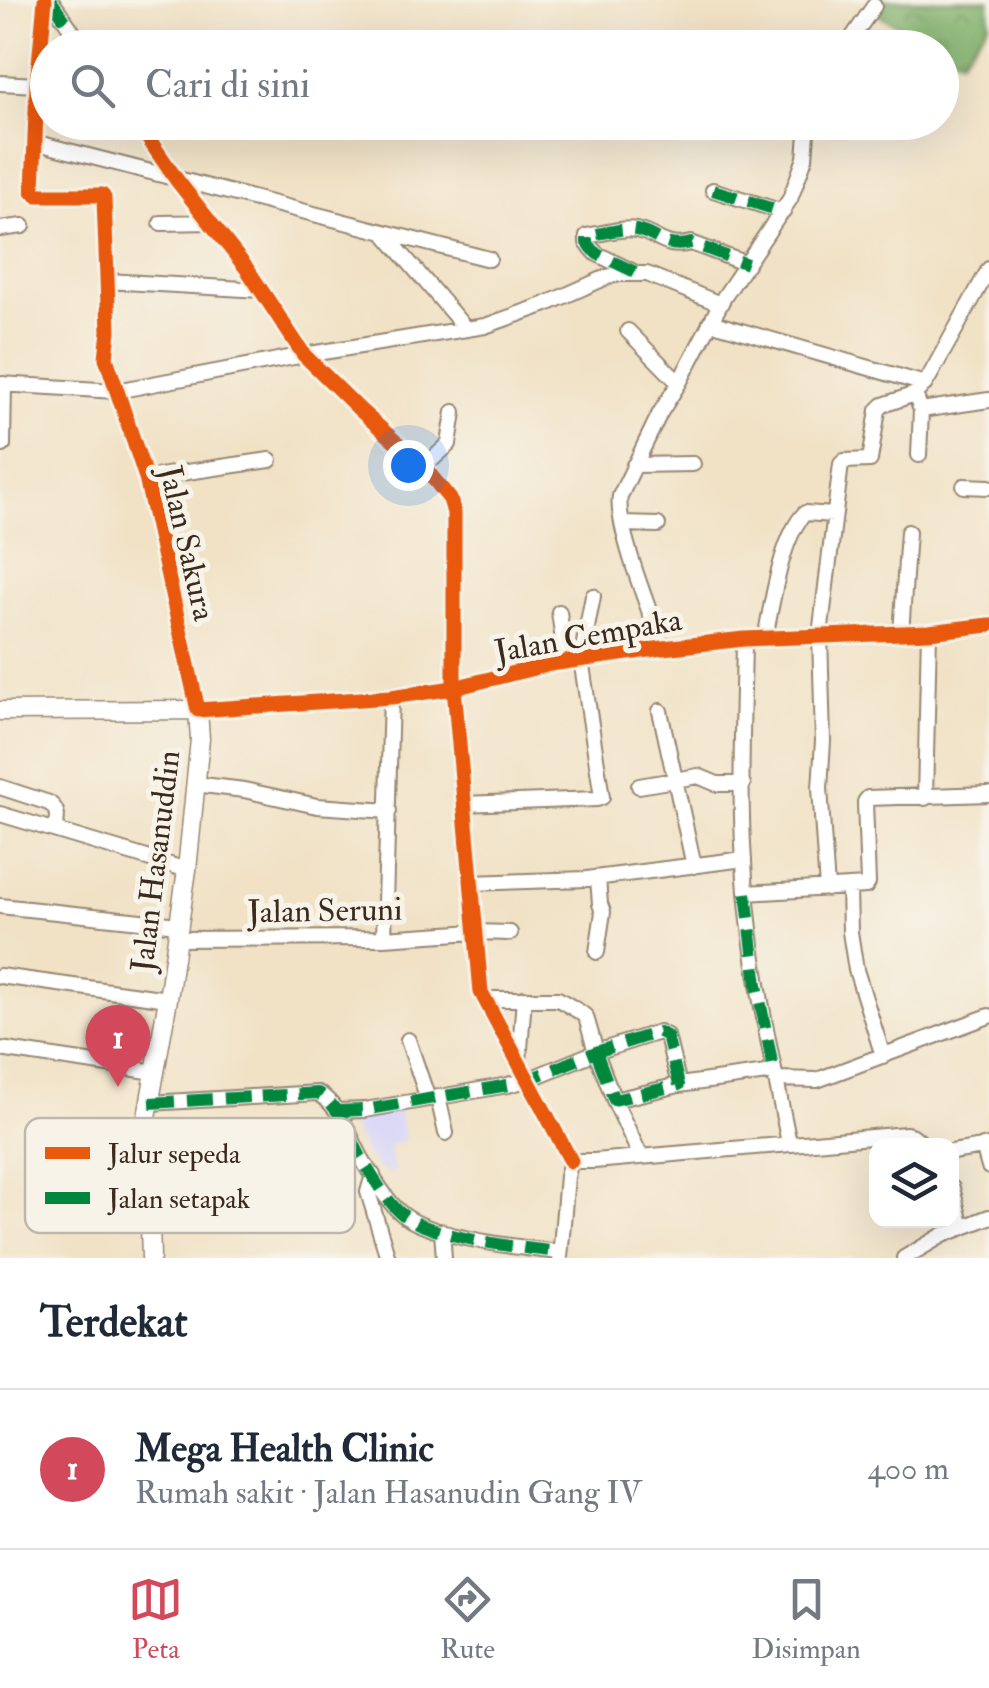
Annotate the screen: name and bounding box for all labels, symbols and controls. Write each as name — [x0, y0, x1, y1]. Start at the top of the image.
search box — [30, 30, 959, 140]
icon: search — [65, 58, 120, 113]
text: Cari di sini — [145, 61, 310, 109]
your location — [383, 440, 434, 491]
street label: Jalan Sakura — [150, 461, 224, 625]
street label: Jalan Cempaka — [491, 600, 686, 672]
street label: Jalan Hasanuddin — [122, 748, 189, 975]
street label: Jalan Seruni — [246, 890, 403, 932]
pin: 1 — [86, 1004, 150, 1087]
legend — [25, 1118, 355, 1233]
text: Jalur sepeda — [107, 1137, 241, 1172]
map controls — [869, 1138, 959, 1228]
button: layers — [869, 1138, 959, 1228]
text: Jalan setapak — [107, 1182, 251, 1217]
text: Terdekat — [40, 1297, 188, 1349]
text: Mega Health Clinic — [135, 1425, 434, 1473]
text: 1 — [67, 1449, 78, 1489]
text: 400 m — [867, 1449, 949, 1489]
text: Rumah sakit · Jalan Hasanudin Gang IV — [135, 1473, 642, 1513]
tab: Peta — [128, 1572, 183, 1667]
tab: Rute — [440, 1572, 495, 1667]
tab: Disimpan — [752, 1572, 861, 1667]

